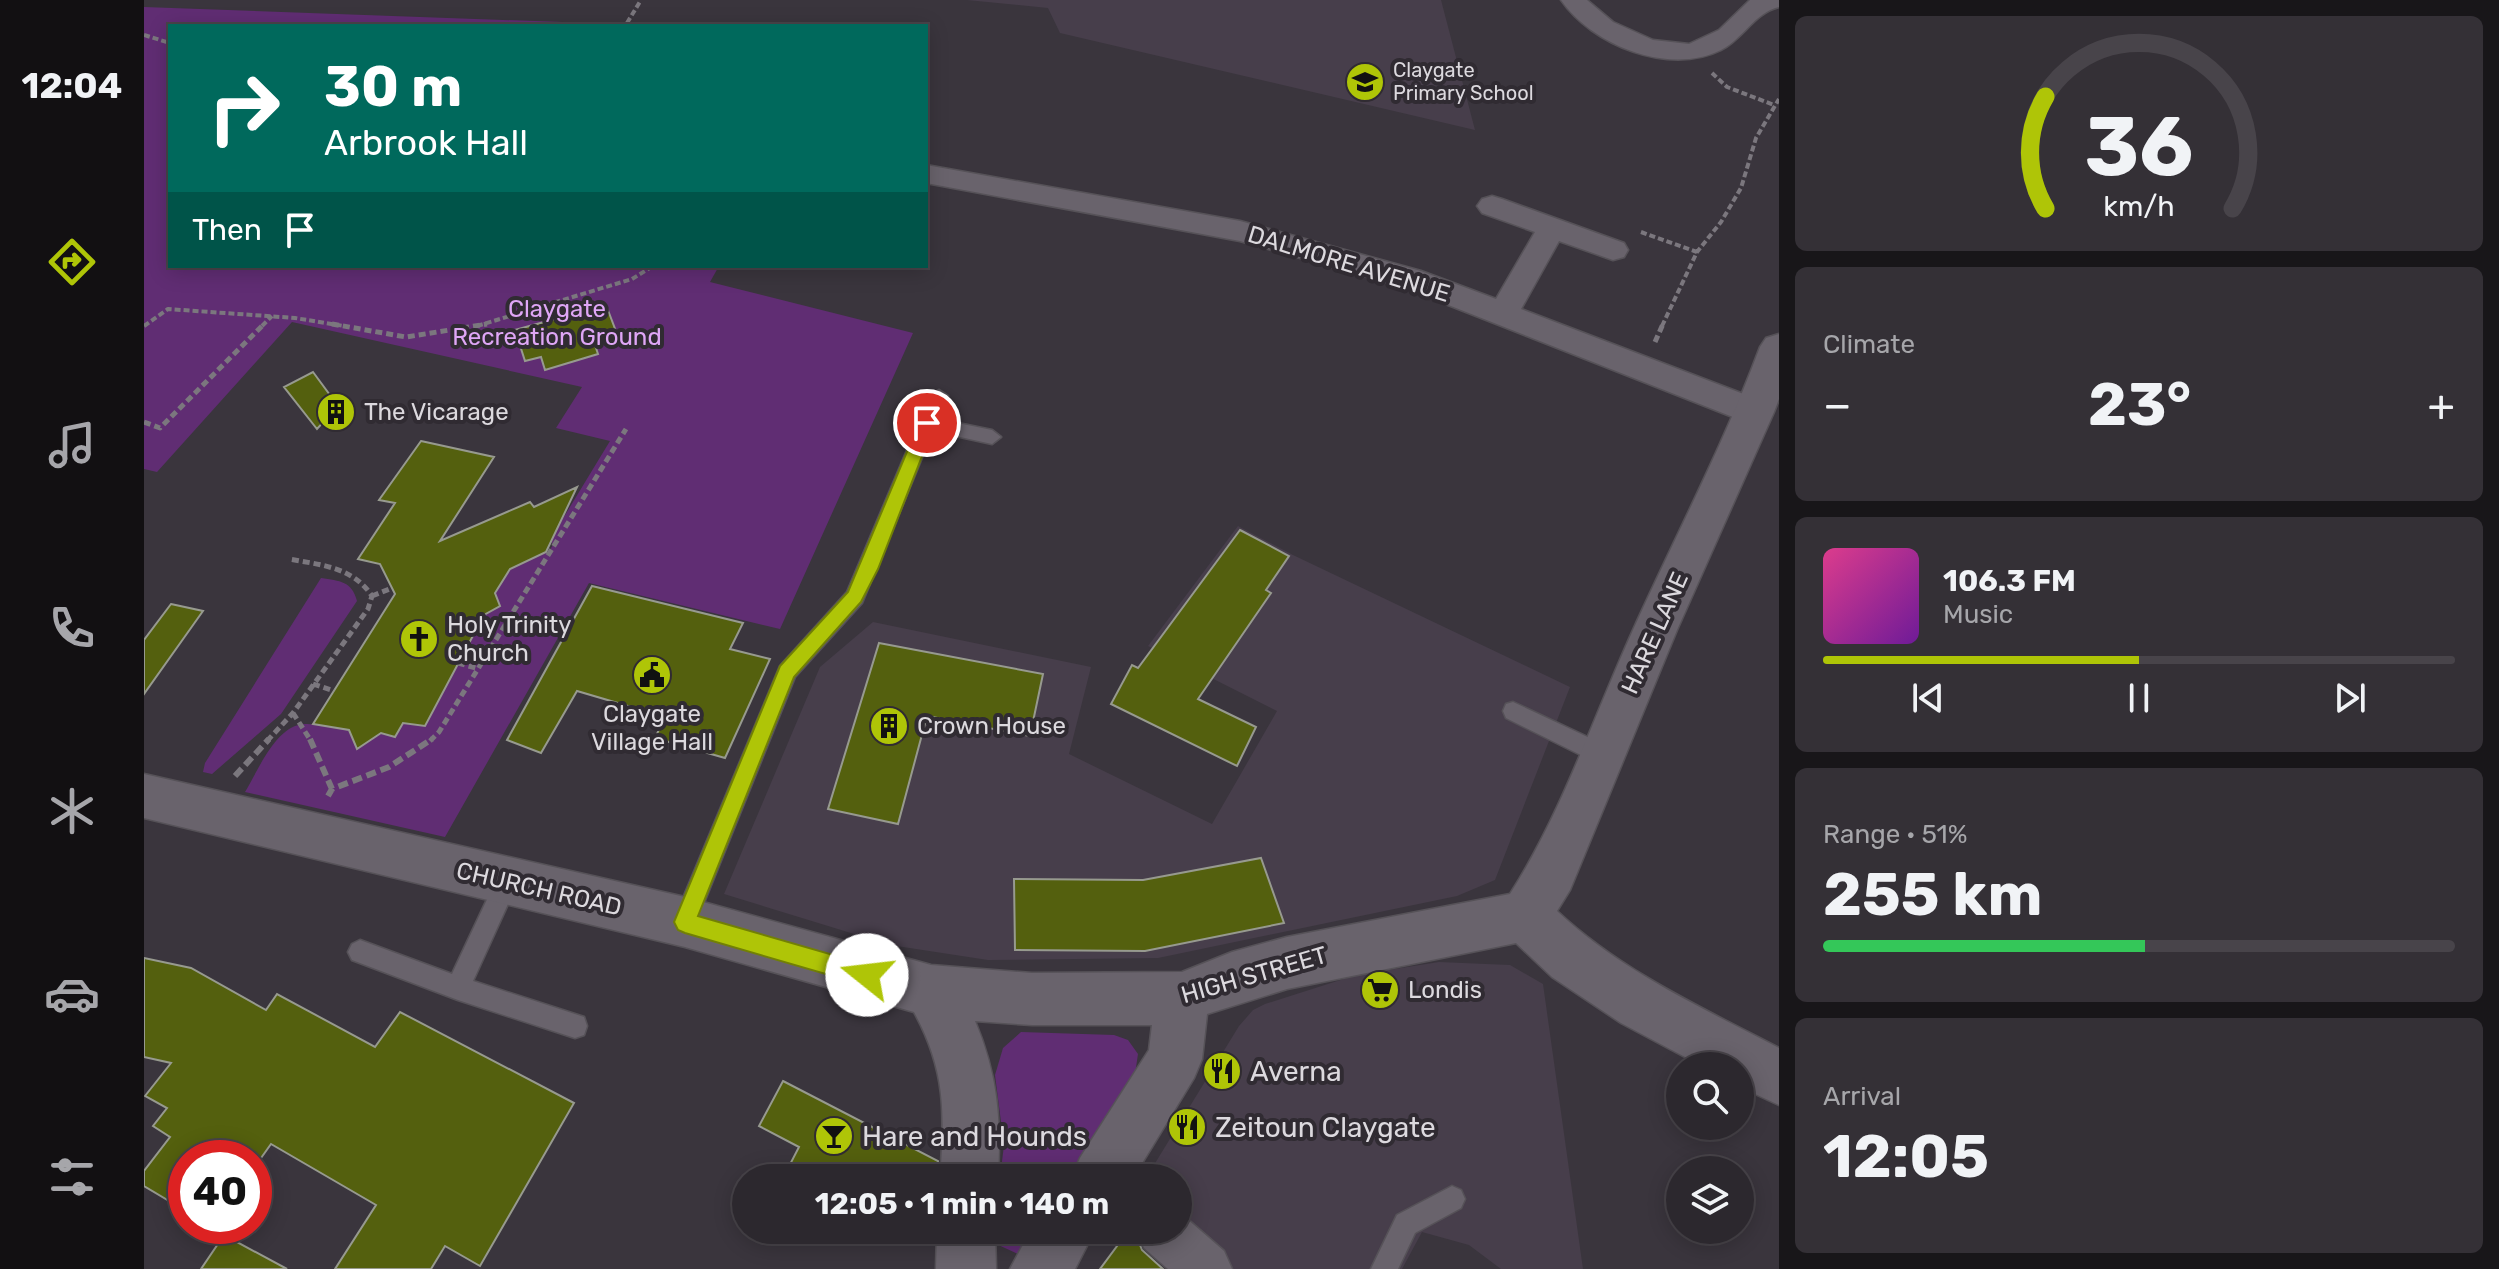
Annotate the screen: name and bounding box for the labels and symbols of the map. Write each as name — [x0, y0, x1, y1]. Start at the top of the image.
place label: Claygate Primary School — [1393, 58, 1534, 105]
school or university icon: Claygate Primary School — [1344, 61, 1386, 103]
street label: DALMORE AVENUE — [1245, 220, 1453, 308]
park label: Claygate Recreation Ground — [452, 295, 662, 351]
pin — [893, 389, 961, 457]
building icon: The Vicarage — [315, 391, 357, 433]
place label: The Vicarage — [364, 398, 509, 426]
street label: HARE LANE — [1616, 568, 1694, 698]
place label: Holy Trinity Church — [447, 611, 572, 667]
church icon: Holy Trinity Church — [398, 618, 440, 660]
public building icon: Claygate Village Hall — [631, 654, 673, 696]
place label: Claygate Village Hall — [591, 700, 713, 756]
building icon: Crown House — [868, 705, 910, 747]
place label: Crown House — [917, 712, 1066, 740]
street label: CHURCH ROAD — [454, 856, 624, 922]
position arrow — [825, 933, 909, 1017]
street label: HIGH STREET — [1178, 941, 1330, 1009]
supermarket icon: Londis — [1359, 969, 1401, 1011]
place label: Londis — [1408, 976, 1482, 1004]
restaurant icon: Averna — [1201, 1050, 1243, 1092]
place label: Averna — [1250, 1055, 1342, 1088]
restaurant icon: Zeitoun Claygate — [1166, 1106, 1208, 1148]
place label: Zeitoun Claygate — [1215, 1111, 1436, 1144]
bar icon: Hare and Hounds — [813, 1115, 855, 1157]
place label: Hare and Hounds — [862, 1120, 1087, 1153]
speed limit sign: 40 — [168, 1140, 272, 1244]

